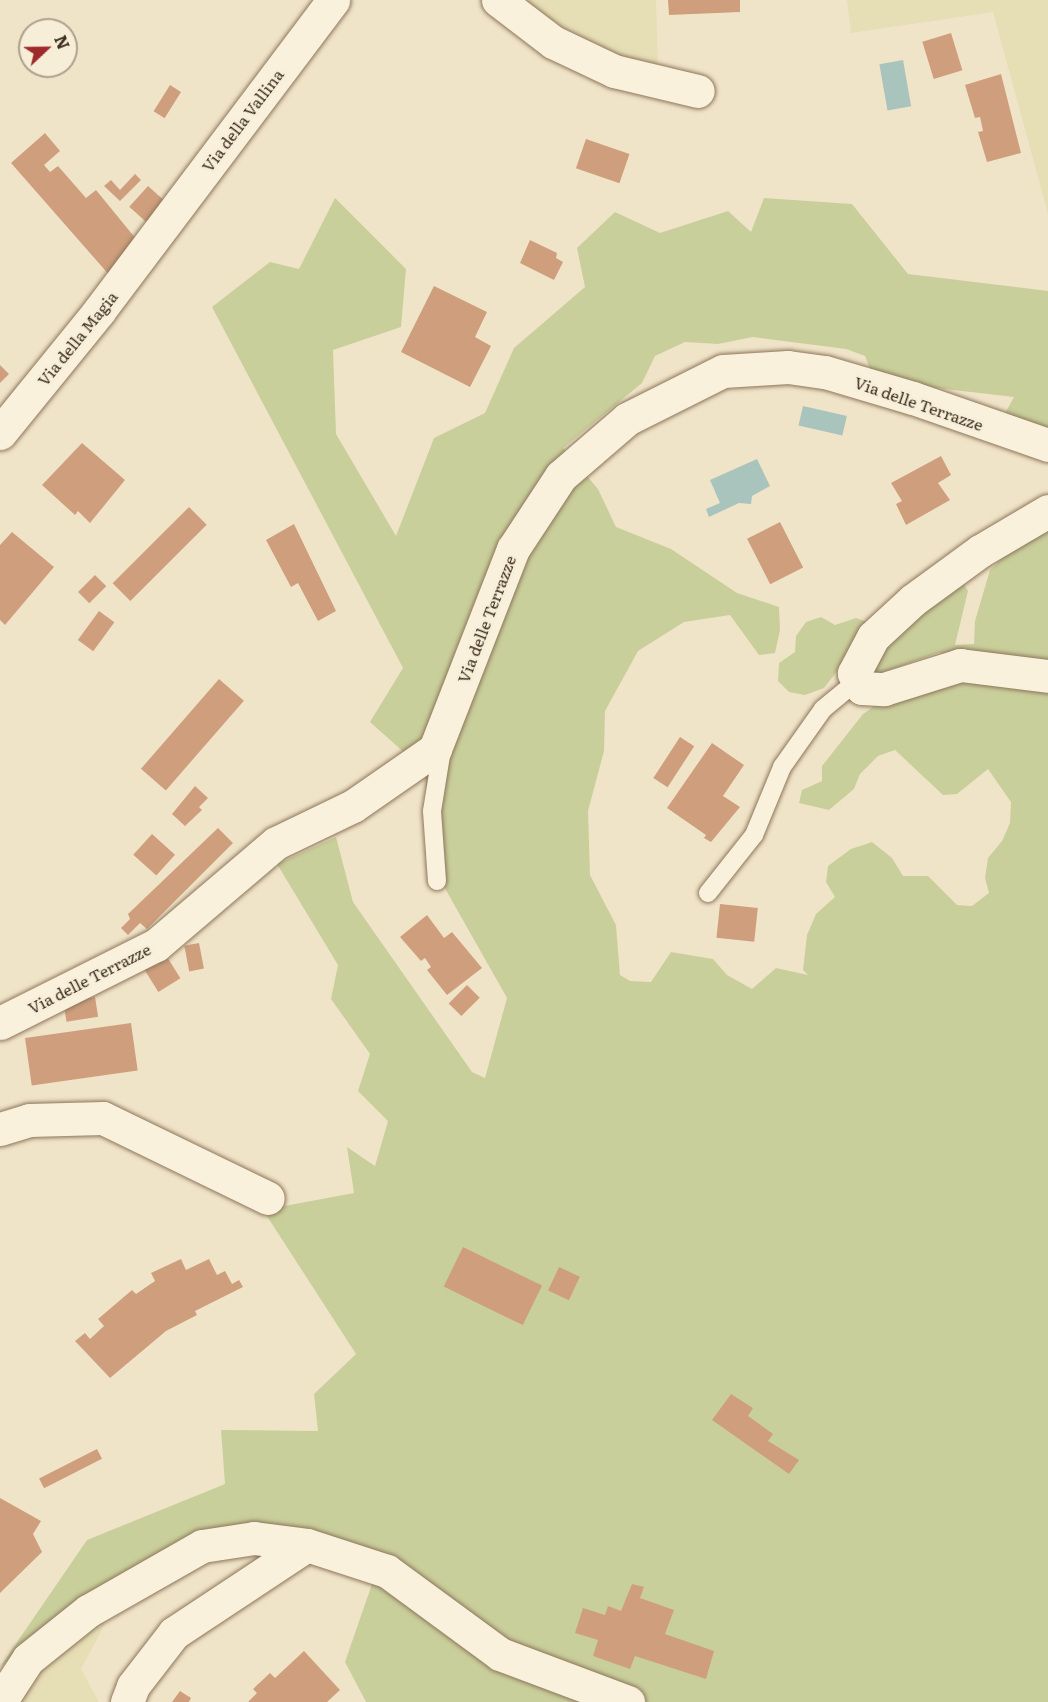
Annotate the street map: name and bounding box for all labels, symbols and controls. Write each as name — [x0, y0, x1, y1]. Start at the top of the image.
north arrow — [18, 18, 78, 78]
text: N — [49, 31, 76, 53]
street label: Via della Vallina — [197, 65, 287, 175]
street label: Via della Magia — [33, 287, 121, 389]
street label: Via delle Terrazze — [852, 372, 986, 434]
street label: Via delle Terrazze — [453, 553, 519, 685]
street label: Via delle Terrazze — [25, 939, 153, 1017]

